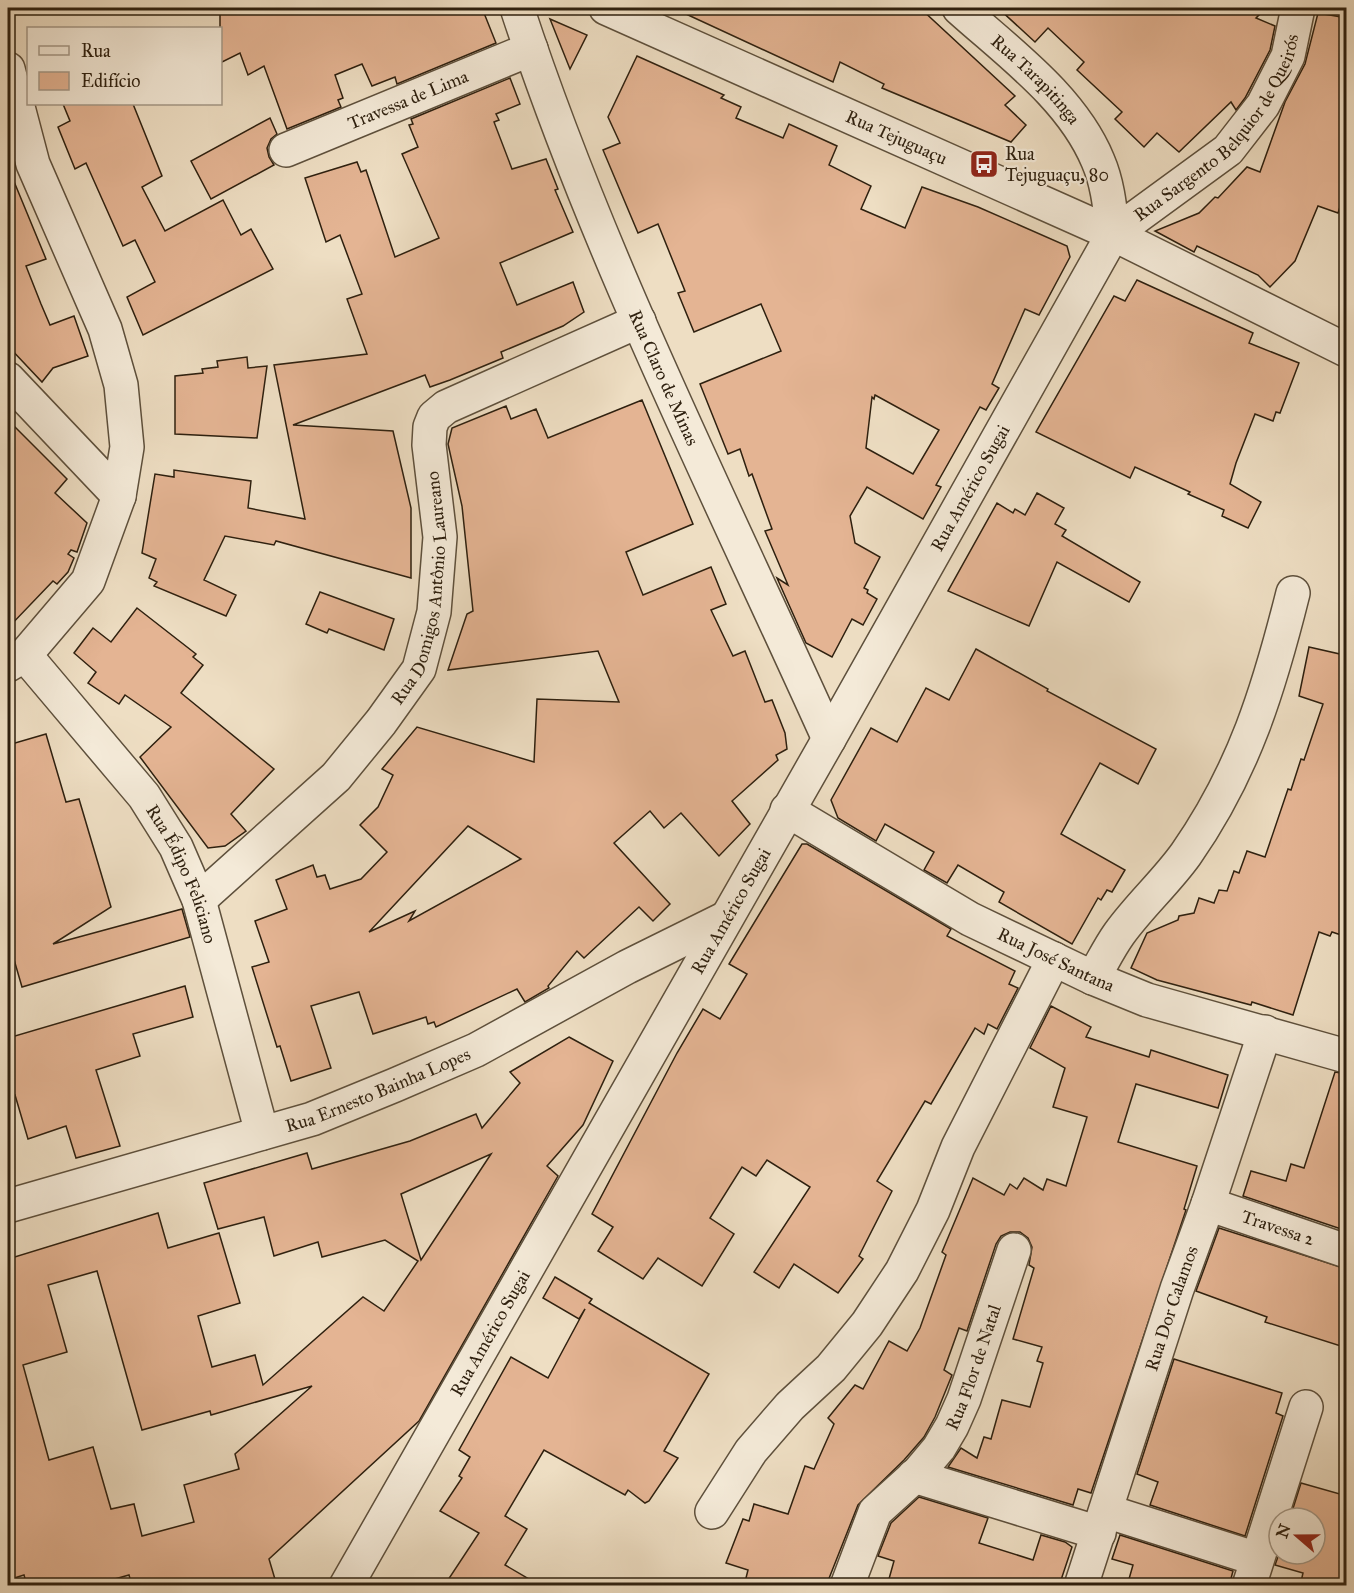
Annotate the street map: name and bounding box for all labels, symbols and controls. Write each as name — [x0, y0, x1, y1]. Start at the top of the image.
legend — [27, 27, 222, 105]
street label: Rua Tarapitinga — [987, 30, 1085, 129]
street label: Rua Sargento Belquior de Queirós — [1130, 32, 1303, 226]
text: Rua — [81, 40, 111, 62]
street label: Travessa de Lima — [345, 65, 472, 134]
text: Edifício — [81, 70, 140, 92]
street label: Rua Tejuguaçu — [842, 105, 951, 170]
place label: Rua Tejuguaçu, 80 — [1005, 143, 1109, 187]
bus stop icon: Rua Tejuguaçu, 80 — [968, 148, 1000, 180]
street label: Rua Claro de Minas — [624, 307, 704, 449]
street label: Rua Américo Sugai — [926, 421, 1014, 555]
street label: Rua Domigos Antônio Laureano — [386, 470, 452, 709]
street label: Rua Édipo Feliciano — [141, 801, 221, 946]
street label: Rua Américo Sugai — [686, 844, 776, 978]
street label: Rua José Santana — [994, 923, 1118, 997]
street label: Rua Ernesto Bainha Lopes — [283, 1043, 474, 1137]
street label: Travessa 2 — [1239, 1205, 1317, 1250]
street label: Rua Dor Calamos — [1140, 1243, 1203, 1374]
street label: Rua Américo Sugai — [446, 1266, 535, 1400]
street label: Rua Flor de Natal — [941, 1302, 1006, 1433]
north arrow — [1267, 1506, 1327, 1566]
text: N — [1272, 1521, 1295, 1541]

